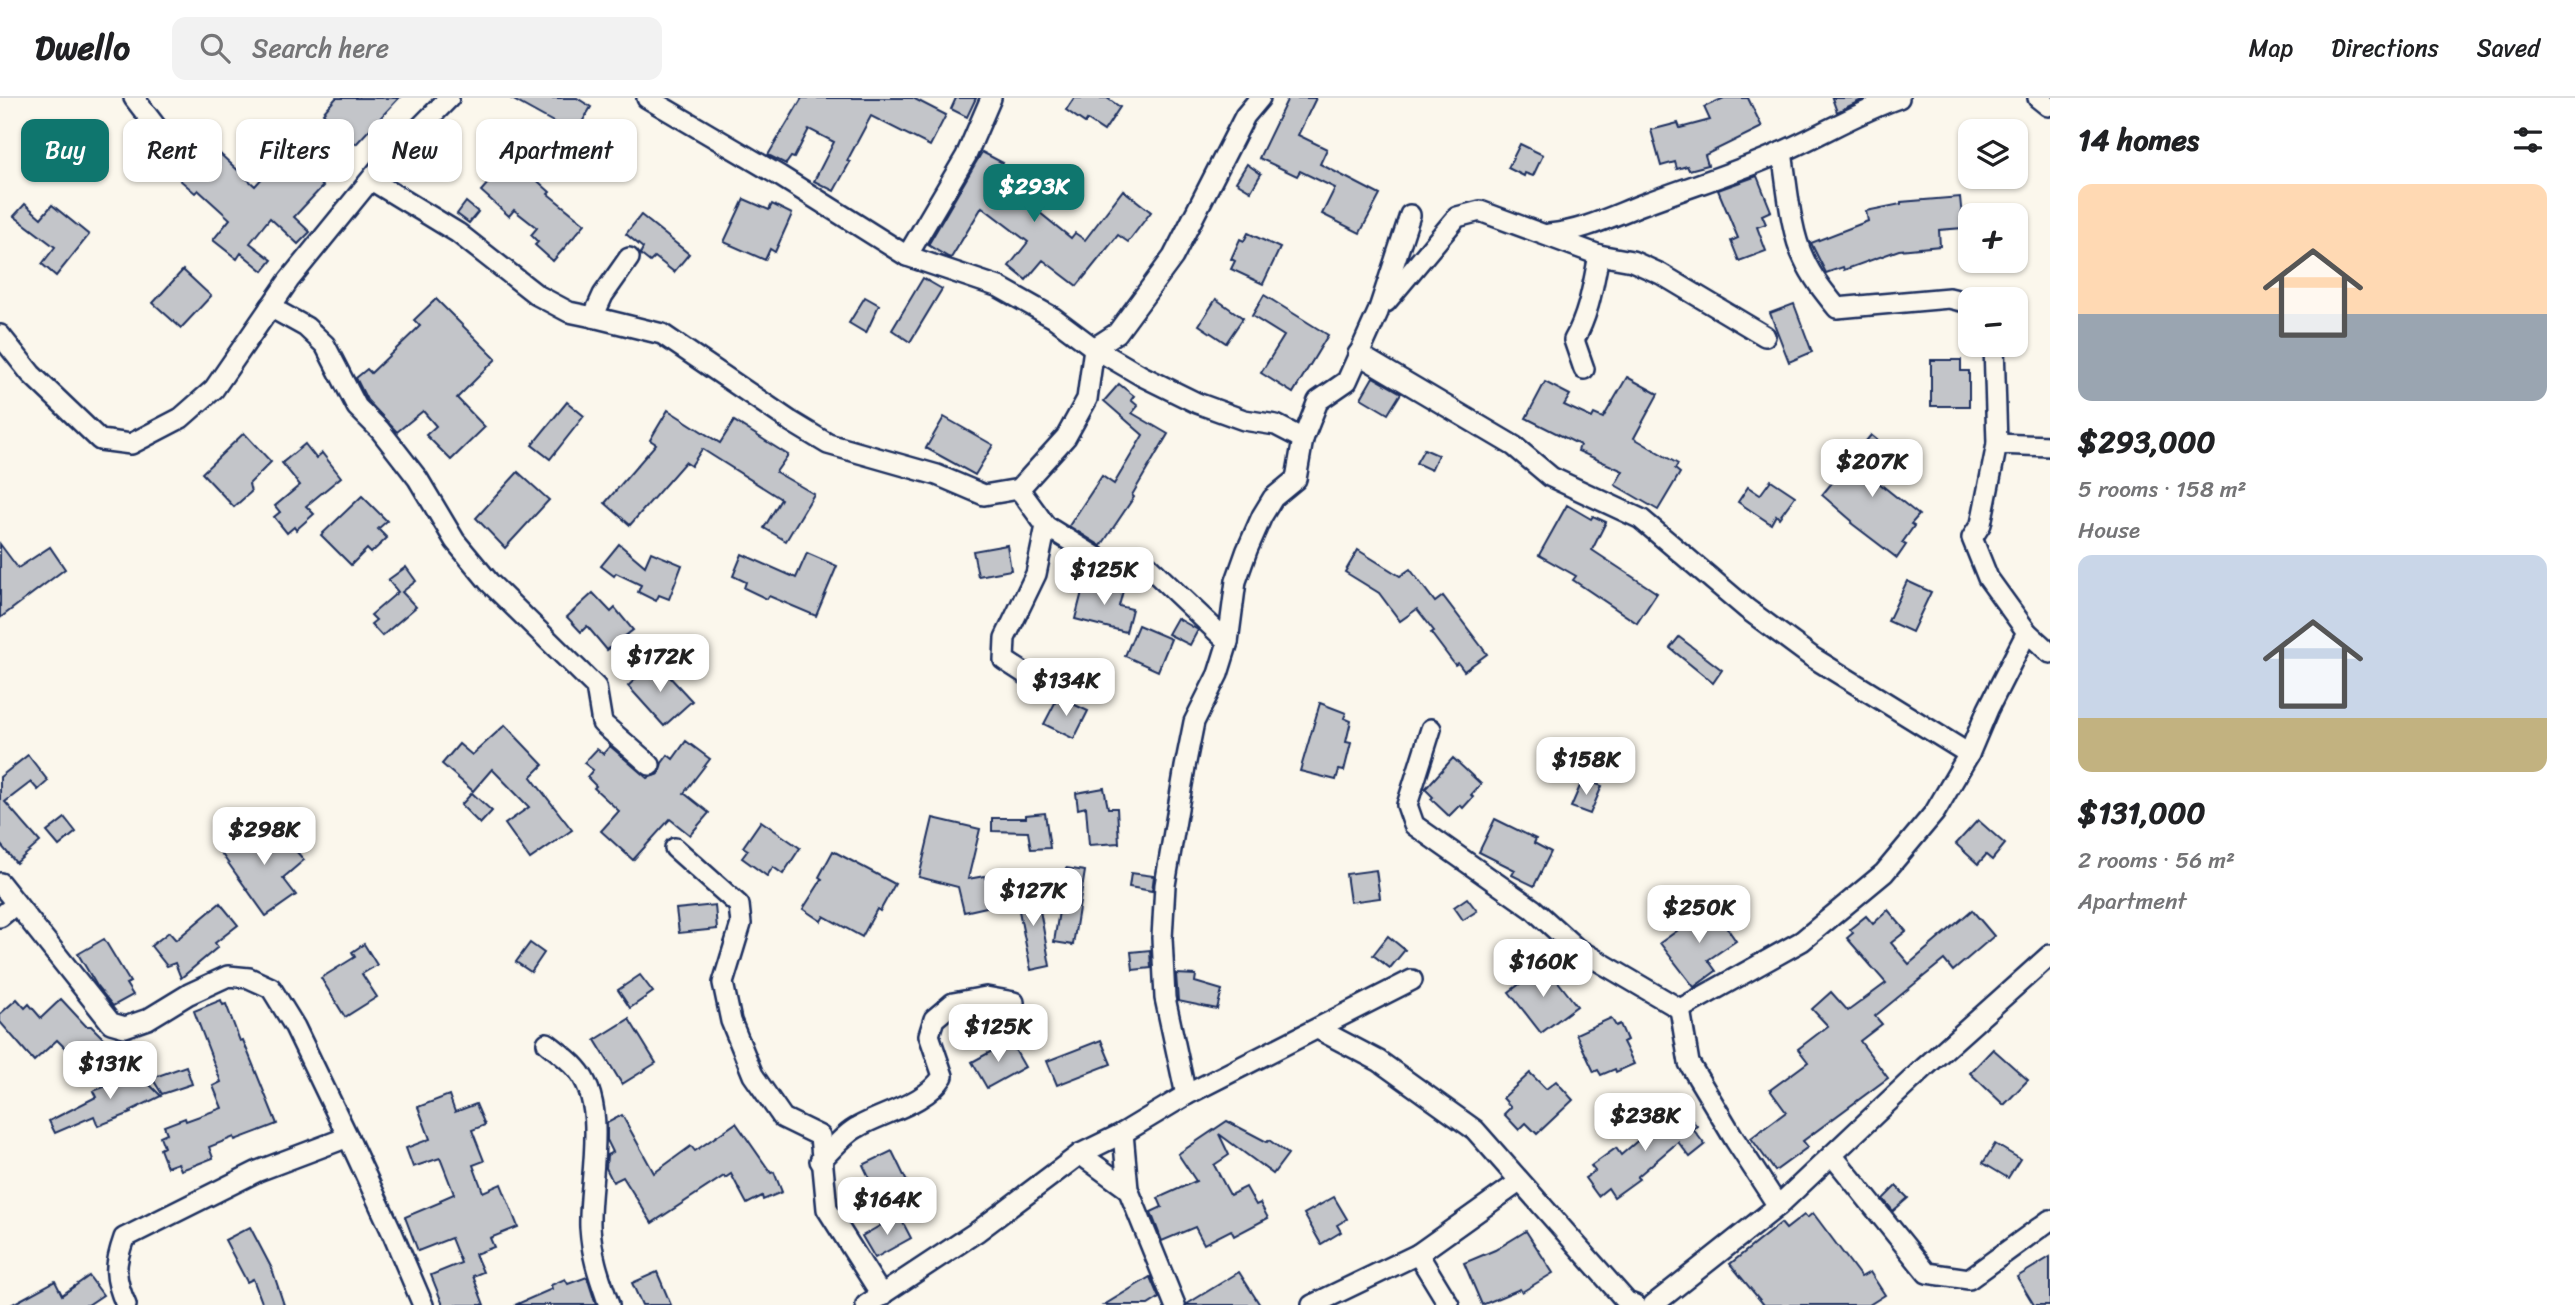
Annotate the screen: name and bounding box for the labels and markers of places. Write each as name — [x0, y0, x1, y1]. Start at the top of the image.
pin: $293K — [985, 164, 1083, 224]
pin: $207K — [1823, 440, 1921, 499]
pin: $125K — [1055, 547, 1153, 607]
pin: $172K — [611, 634, 709, 694]
pin: $134K — [1017, 658, 1115, 718]
pin: $158K — [1537, 738, 1635, 797]
pin: $298K — [215, 808, 313, 867]
pin: $127K — [984, 868, 1082, 928]
pin: $250K — [1650, 886, 1748, 945]
pin: $160K — [1494, 940, 1592, 999]
pin: $125K — [949, 1004, 1047, 1064]
pin: $131K — [61, 1042, 159, 1101]
pin: $238K — [1596, 1094, 1694, 1153]
pin: $164K — [838, 1178, 936, 1237]

